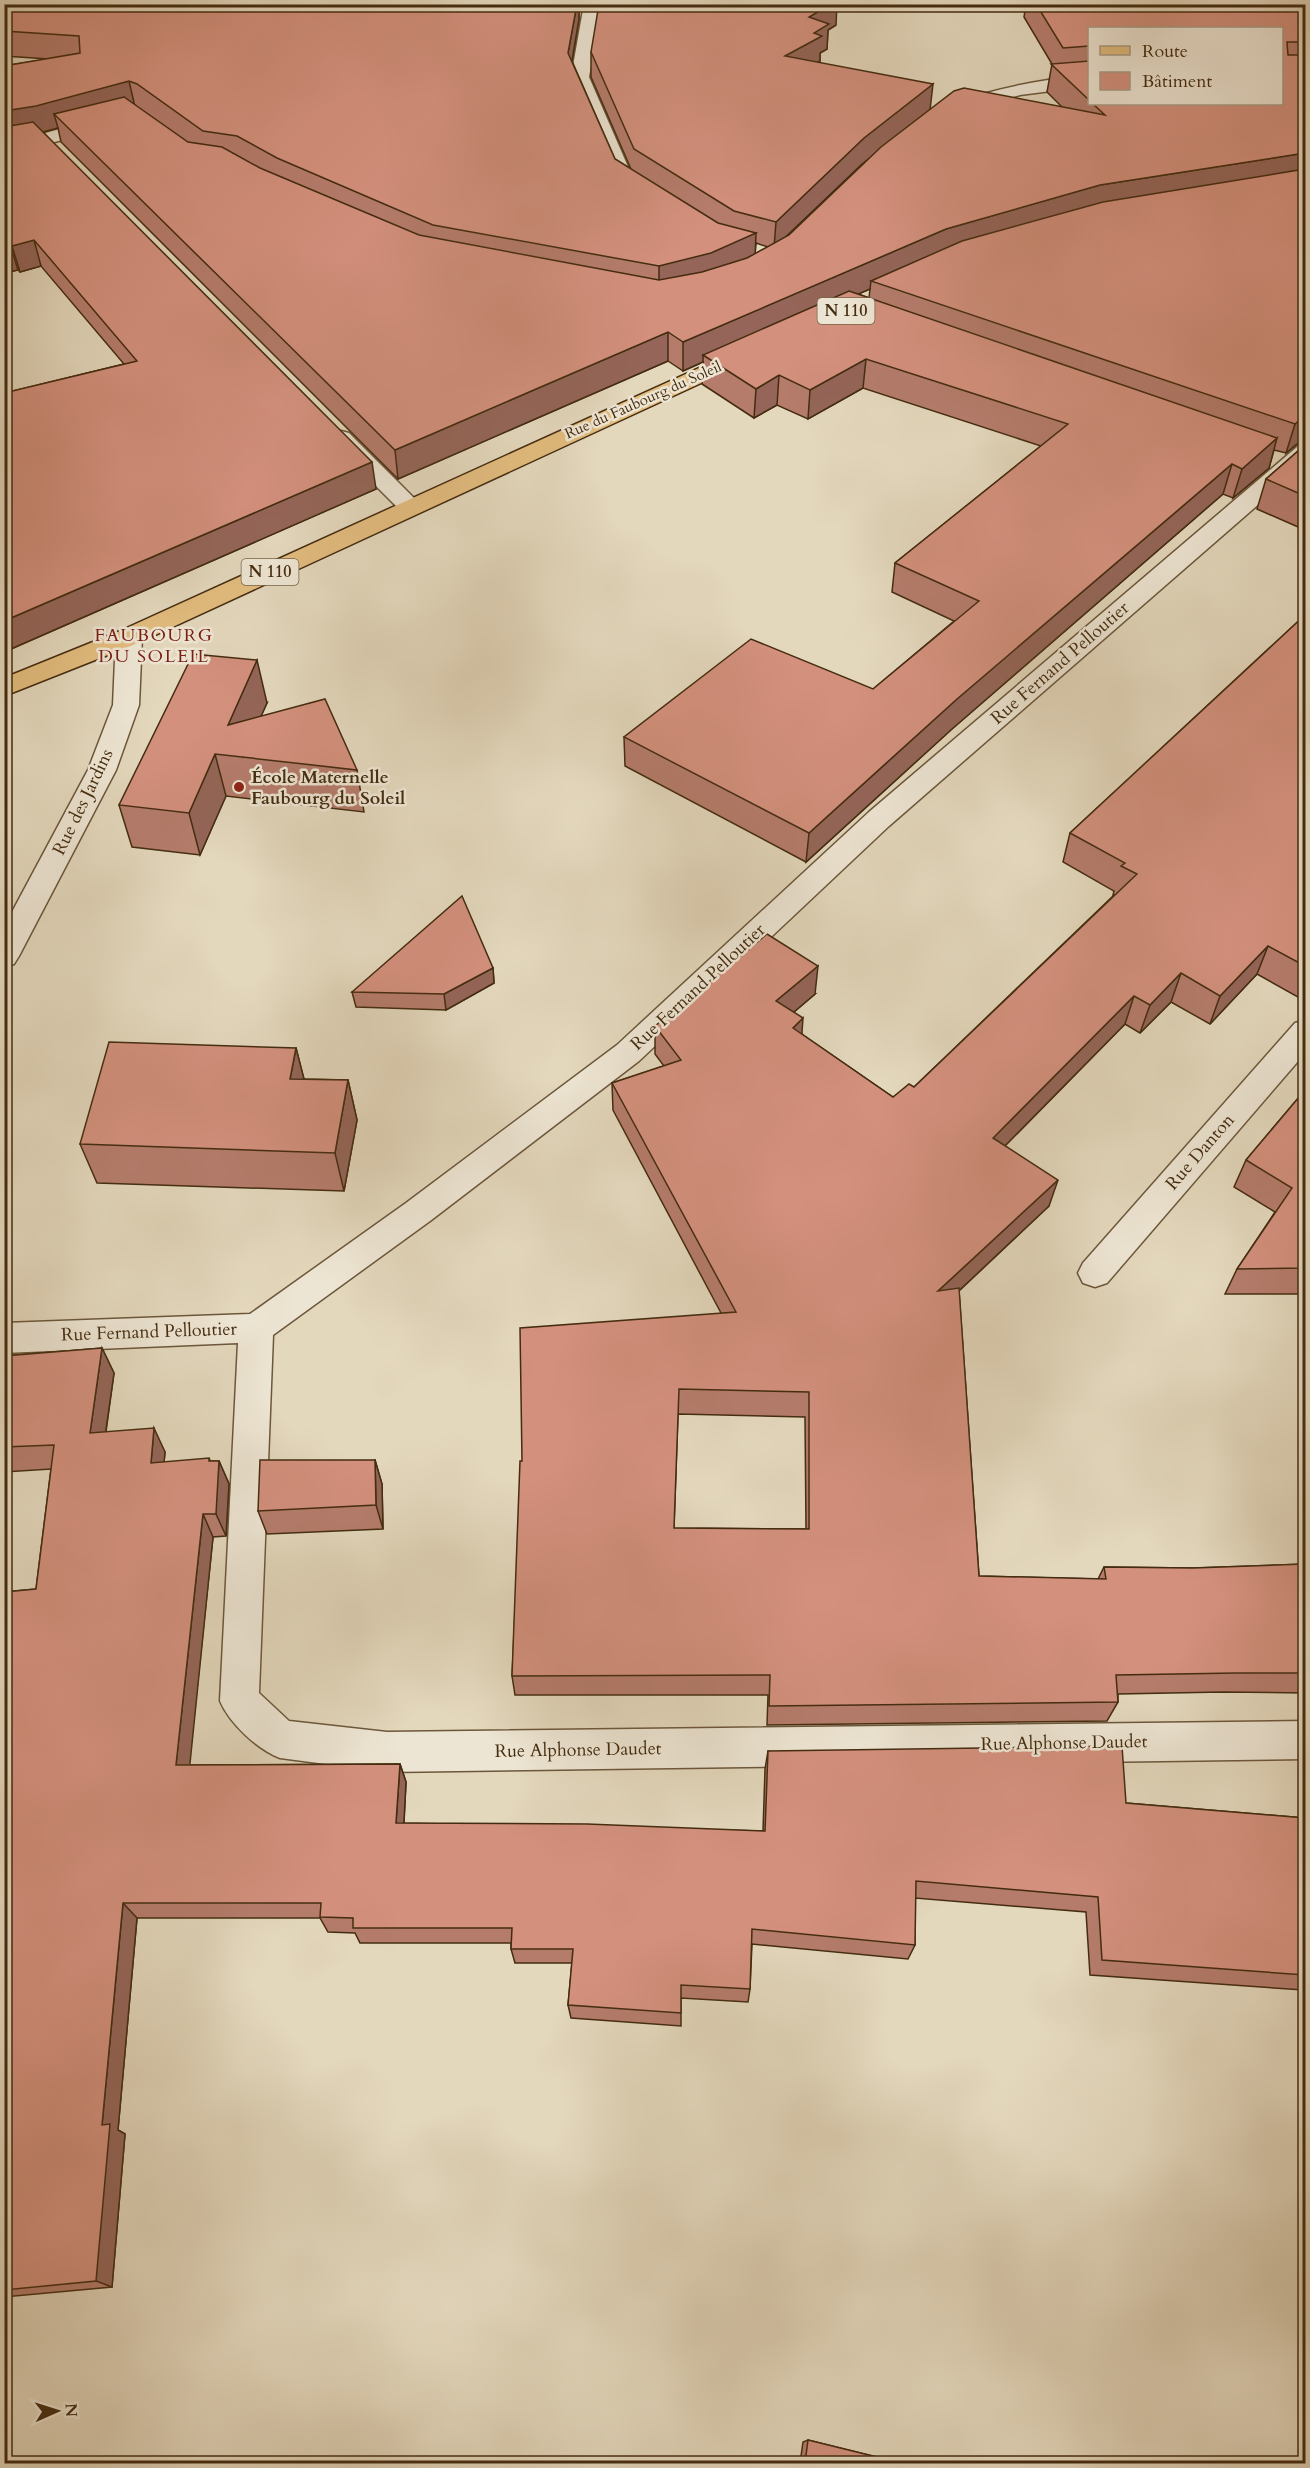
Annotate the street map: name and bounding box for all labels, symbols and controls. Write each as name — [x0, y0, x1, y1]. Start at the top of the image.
legend — [1088, 27, 1283, 105]
text: Route — [1142, 39, 1188, 64]
text: Bâtiment — [1142, 69, 1212, 94]
road number: N 110 — [818, 298, 874, 324]
street label: Rue du Faubourg du Soleil — [561, 356, 725, 444]
road number: N 110 — [242, 559, 298, 585]
street label: Rue Fernand Pelloutier — [985, 596, 1135, 730]
district label: FAUBOURG DU SOLEIL — [95, 623, 213, 669]
street label: Rue des Jardins — [46, 745, 120, 859]
place label: École Maternelle Faubourg du Soleil — [251, 765, 405, 811]
marker: École Maternelle Faubourg du Soleil — [232, 780, 246, 794]
street label: Rue Fernand Pelloutier — [625, 918, 771, 1056]
street label: Rue Danton — [1160, 1108, 1241, 1196]
street label: Rue Fernand Pelloutier — [61, 1316, 238, 1348]
street label: Rue Alphonse Daudet — [980, 1729, 1148, 1757]
street label: Rue Alphonse Daudet — [494, 1736, 662, 1764]
north arrow — [27, 2381, 87, 2441]
text: N — [60, 2403, 82, 2418]

